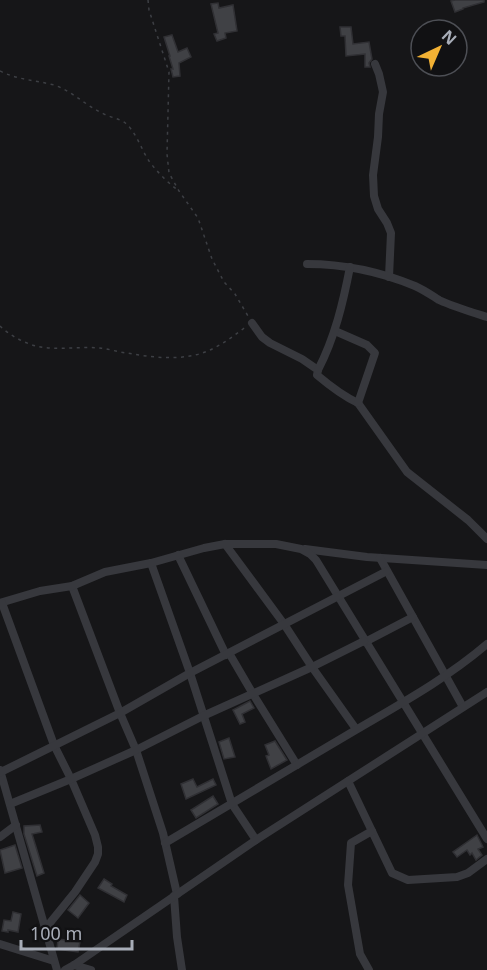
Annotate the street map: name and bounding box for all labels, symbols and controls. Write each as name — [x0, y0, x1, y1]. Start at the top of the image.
north arrow — [409, 18, 469, 78]
text: N — [437, 25, 462, 50]
scale bar — [21, 913, 132, 951]
text: 100 m — [30, 921, 82, 945]

